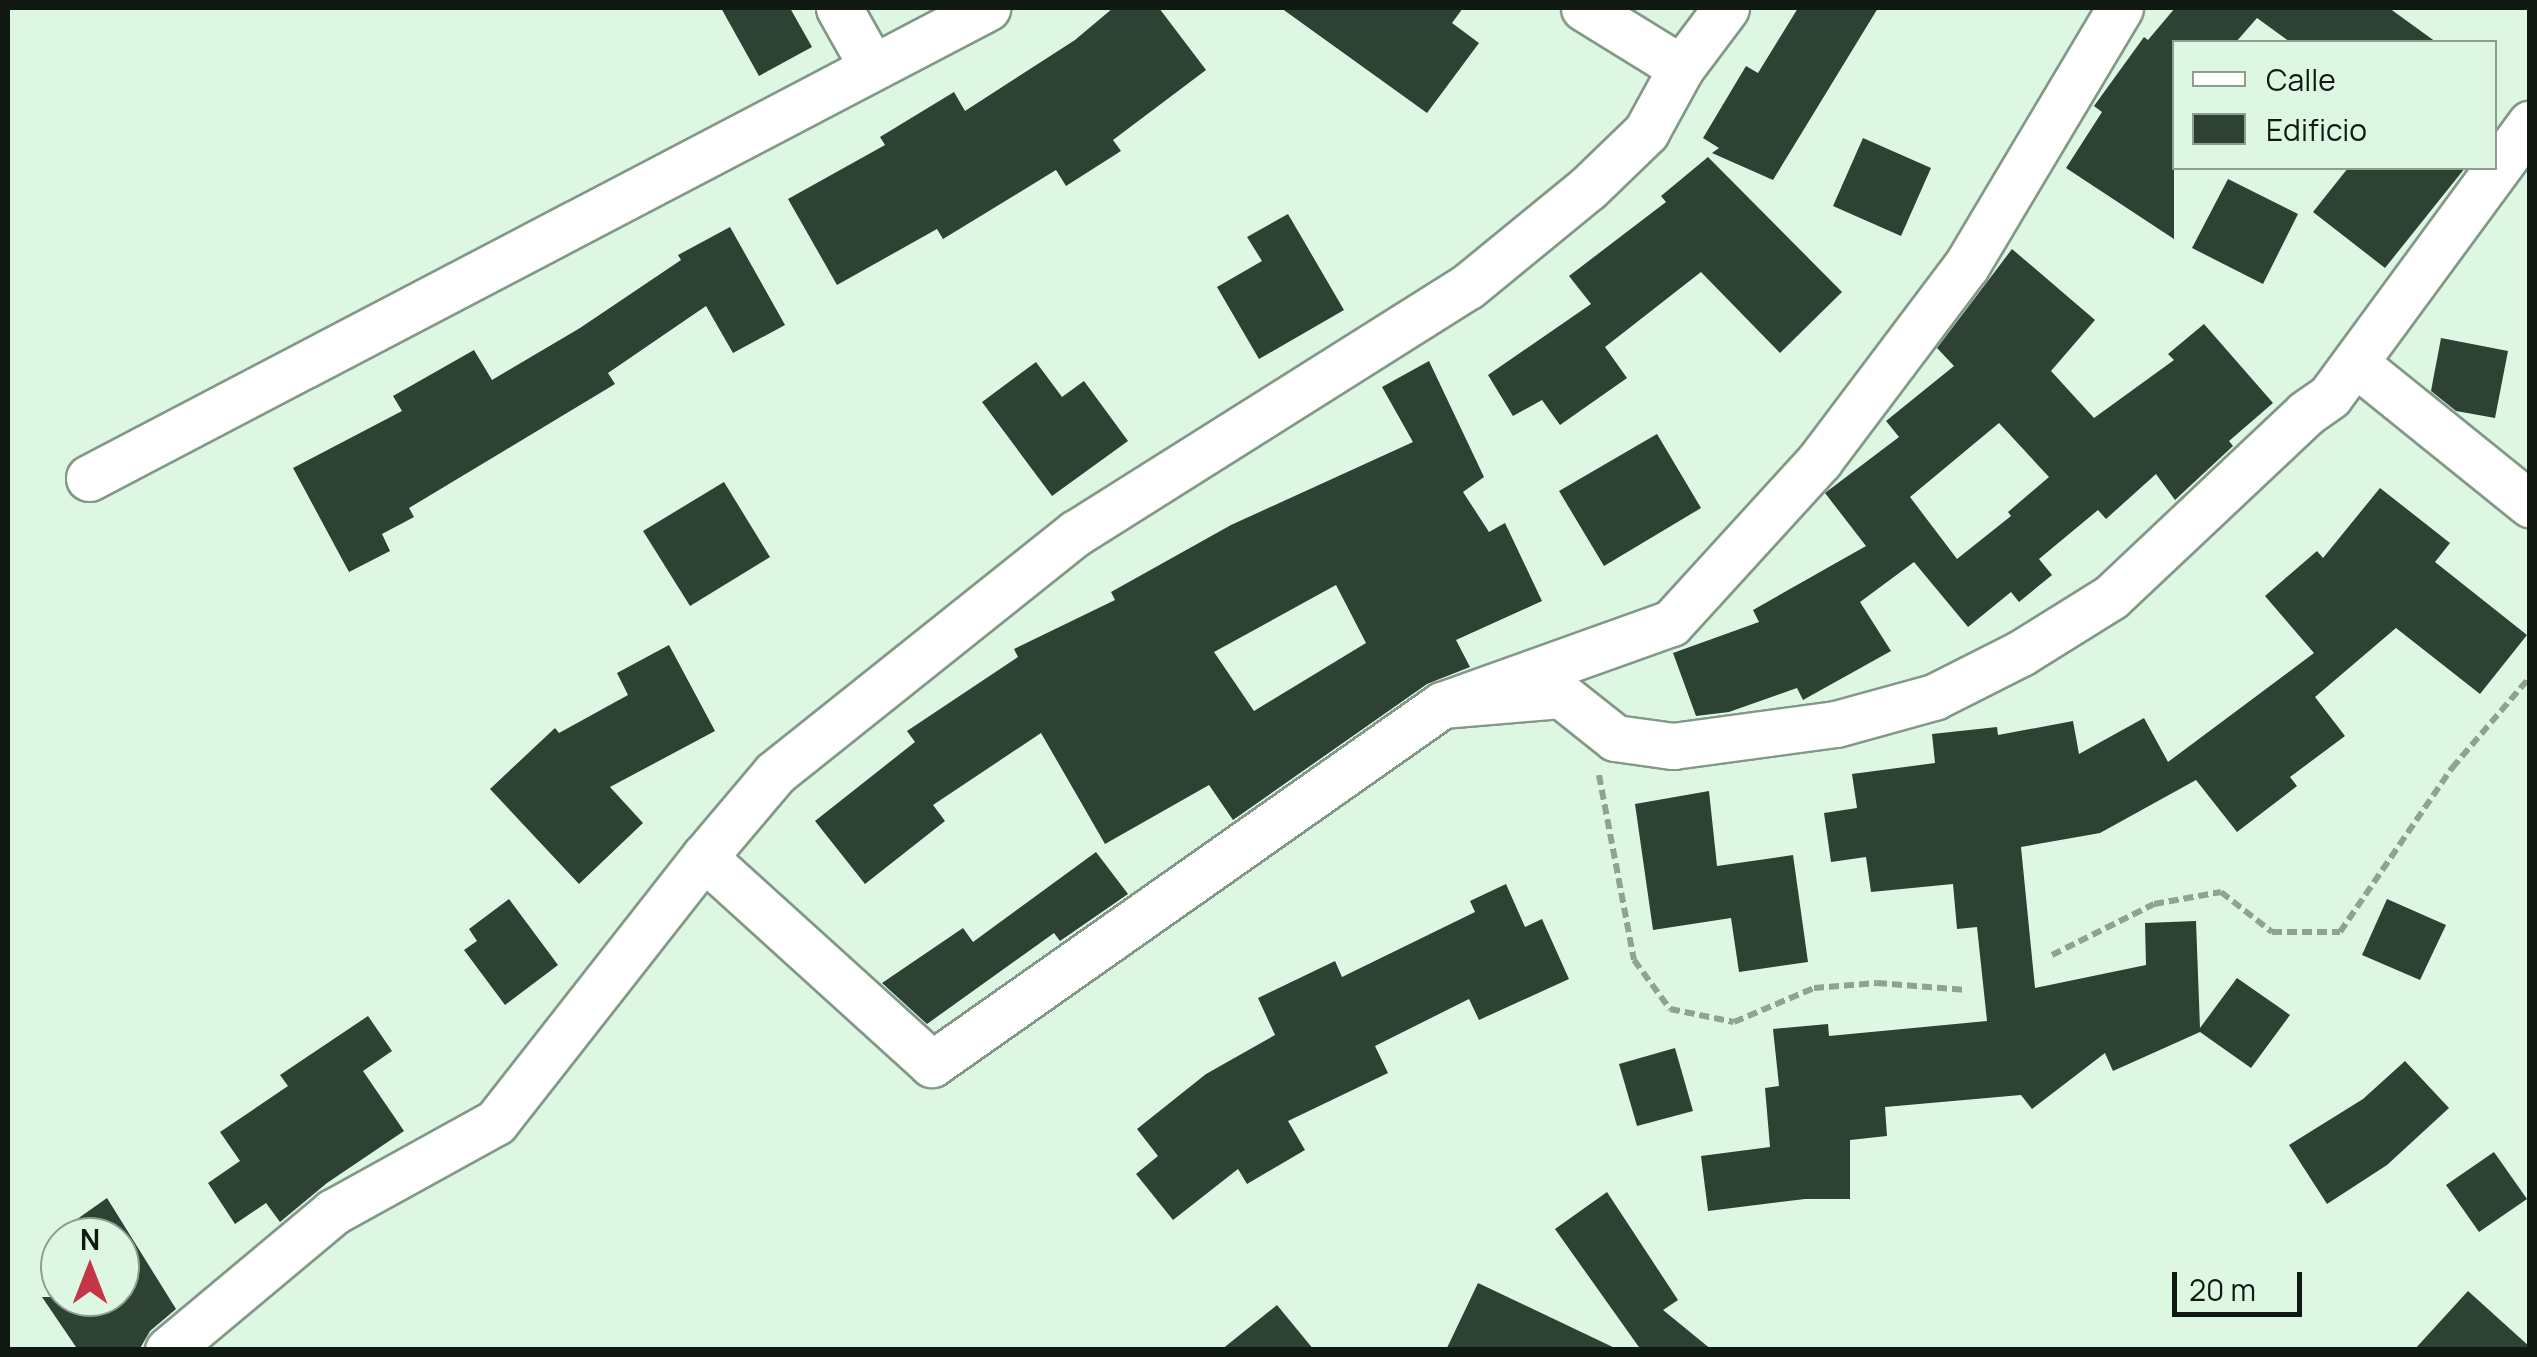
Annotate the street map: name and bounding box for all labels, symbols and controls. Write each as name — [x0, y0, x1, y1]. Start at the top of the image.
legend — [2172, 40, 2497, 170]
text: Calle — [2266, 59, 2336, 100]
text: Edificio — [2266, 109, 2367, 150]
north arrow — [40, 1217, 140, 1317]
text: N — [80, 1220, 100, 1258]
scale bar — [2177, 1252, 2307, 1314]
text: 20 m — [2189, 1269, 2256, 1310]

